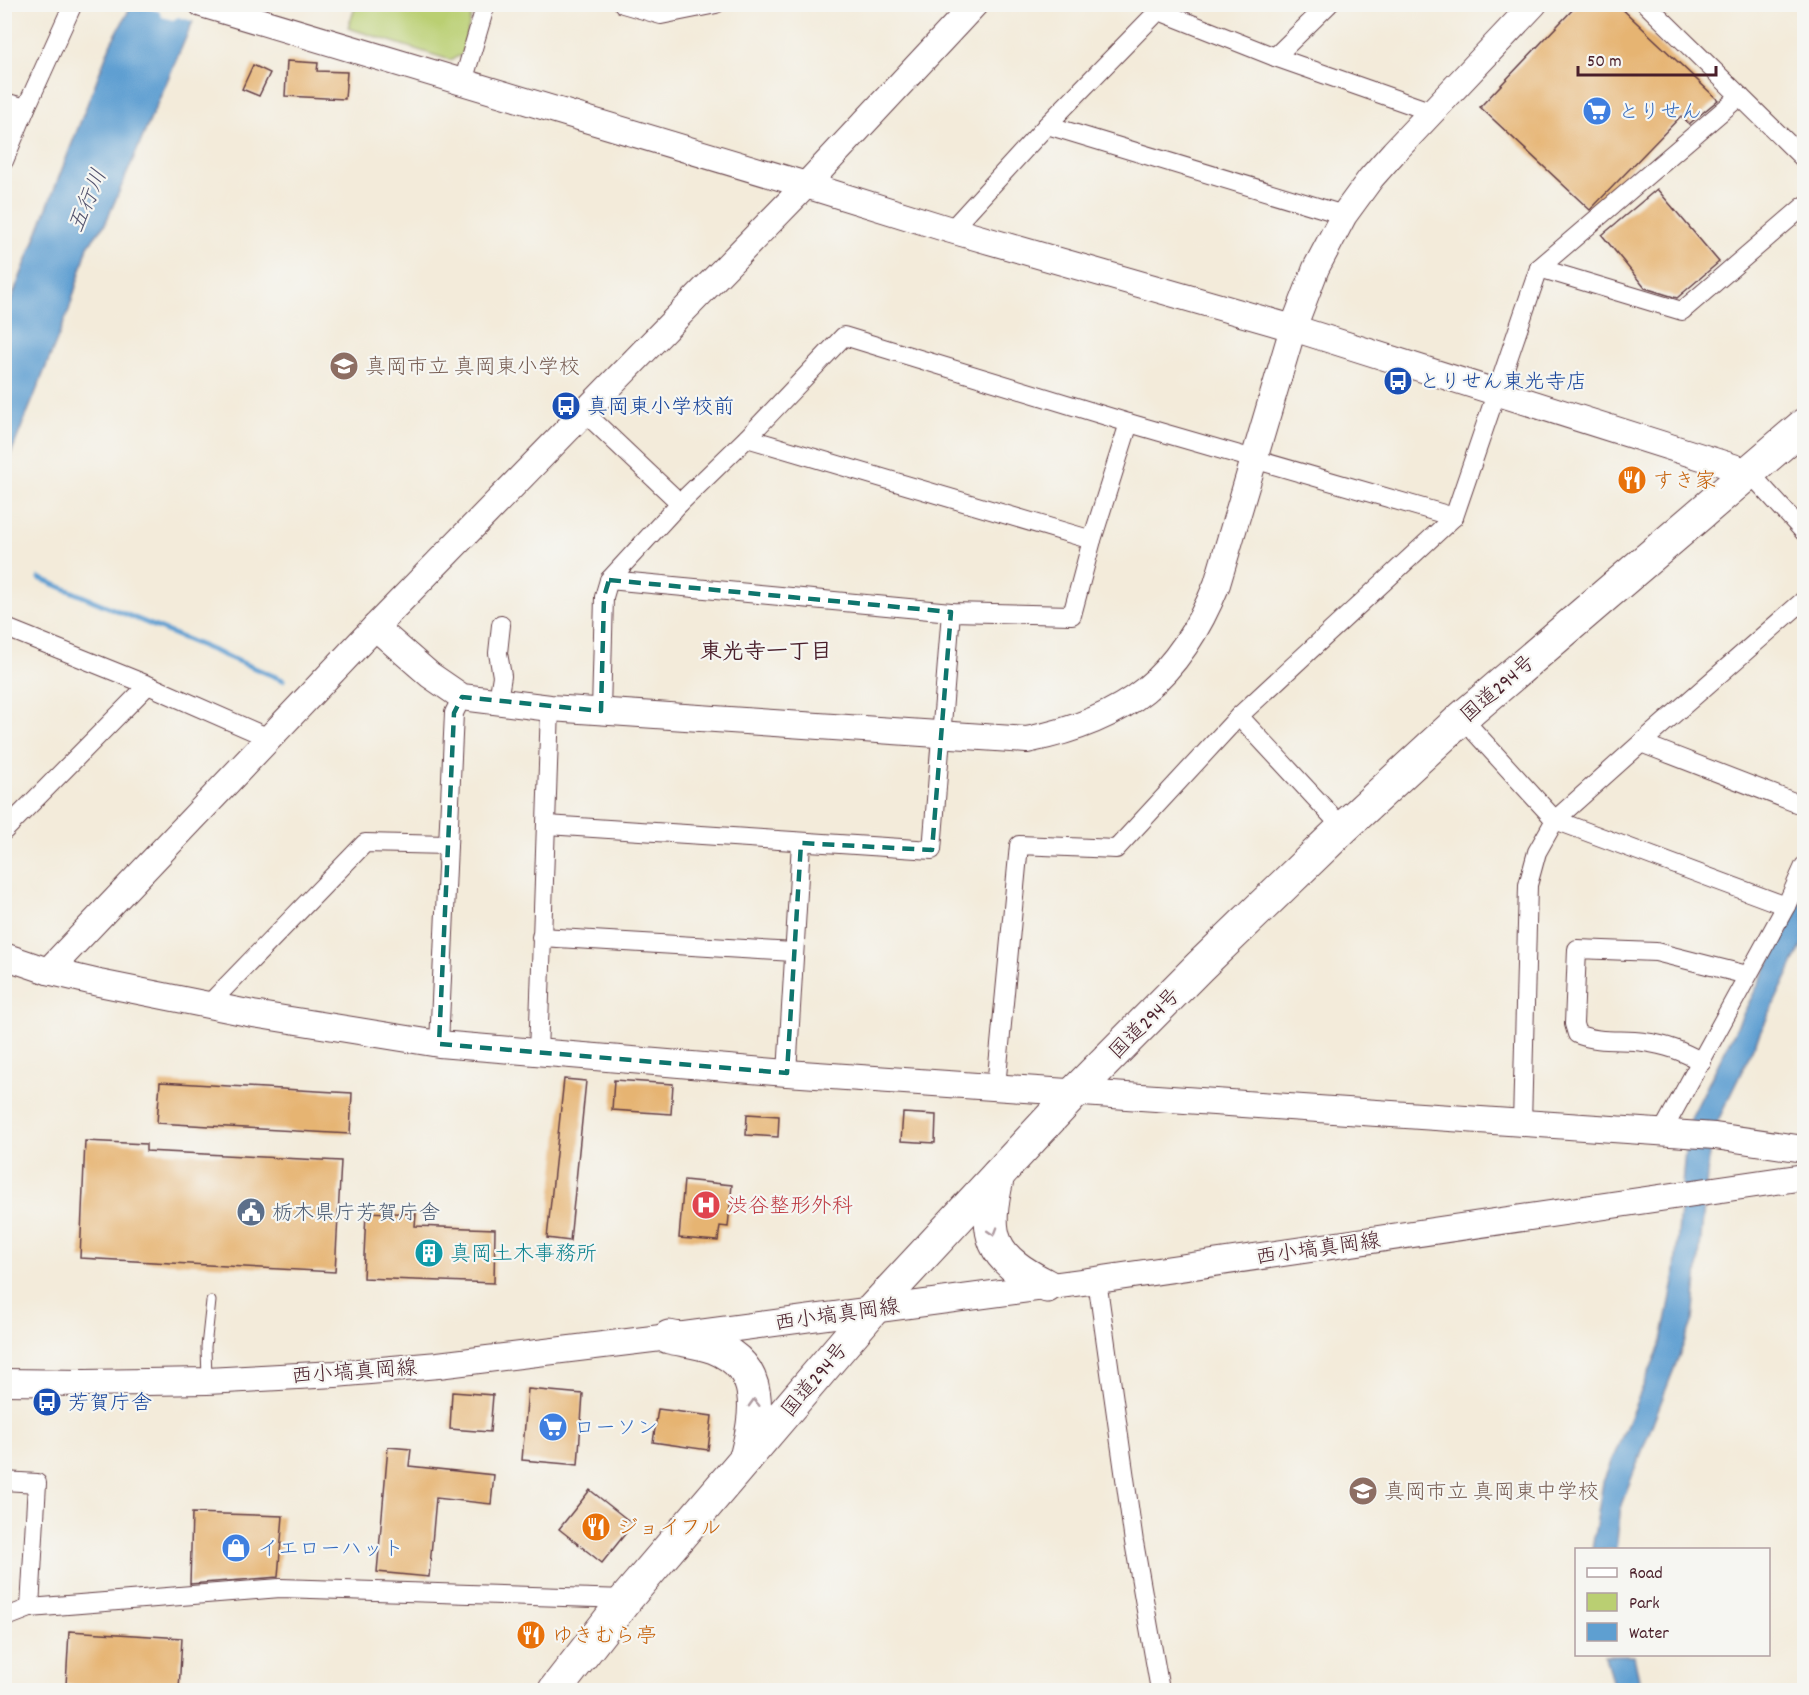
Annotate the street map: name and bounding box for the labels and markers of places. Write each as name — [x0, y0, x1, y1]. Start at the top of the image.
supermarket icon: とりせん — [1581, 95, 1613, 127]
place label: とりせん — [1618, 99, 1702, 129]
school or university icon: 真岡市立 真岡東小学校 — [328, 350, 360, 382]
place label: 真岡市立 真岡東小学校 — [365, 354, 580, 384]
bus stop icon: とりせん東光寺店 — [1382, 365, 1414, 397]
place label: とりせん東光寺店 — [1419, 369, 1587, 399]
bus stop icon: 真岡東小学校前 — [550, 390, 582, 422]
place label: 真岡東小学校前 — [587, 394, 734, 424]
restaurant icon: すき家 — [1616, 464, 1648, 496]
place label: すき家 — [1653, 468, 1716, 498]
hospital icon: 渋谷整形外科 — [690, 1189, 722, 1221]
place label: 渋谷整形外科 — [727, 1193, 853, 1223]
public building icon: 栃木県庁芳賀庁舎 — [235, 1196, 267, 1228]
place label: 栃木県庁芳賀庁舎 — [272, 1200, 440, 1230]
building icon: 真岡土木事務所 — [413, 1237, 445, 1269]
place label: 真岡土木事務所 — [450, 1241, 597, 1271]
bus stop icon: 芳賀庁舎 — [31, 1386, 63, 1418]
place label: 芳賀庁舎 — [68, 1390, 152, 1420]
supermarket icon: ローソン — [537, 1411, 569, 1443]
place label: ローソン — [574, 1415, 658, 1445]
school or university icon: 真岡市立 真岡東中学校 — [1347, 1475, 1379, 1507]
place label: 真岡市立 真岡東中学校 — [1384, 1479, 1599, 1509]
restaurant icon: ジョイフル — [580, 1511, 612, 1543]
place label: ジョイフル — [617, 1515, 721, 1545]
shop icon: イエローハット — [220, 1532, 252, 1564]
place label: イエローハット — [257, 1536, 404, 1566]
restaurant icon: ゆきむら亭 — [515, 1619, 547, 1651]
place label: ゆきむら亭 — [552, 1623, 657, 1653]

